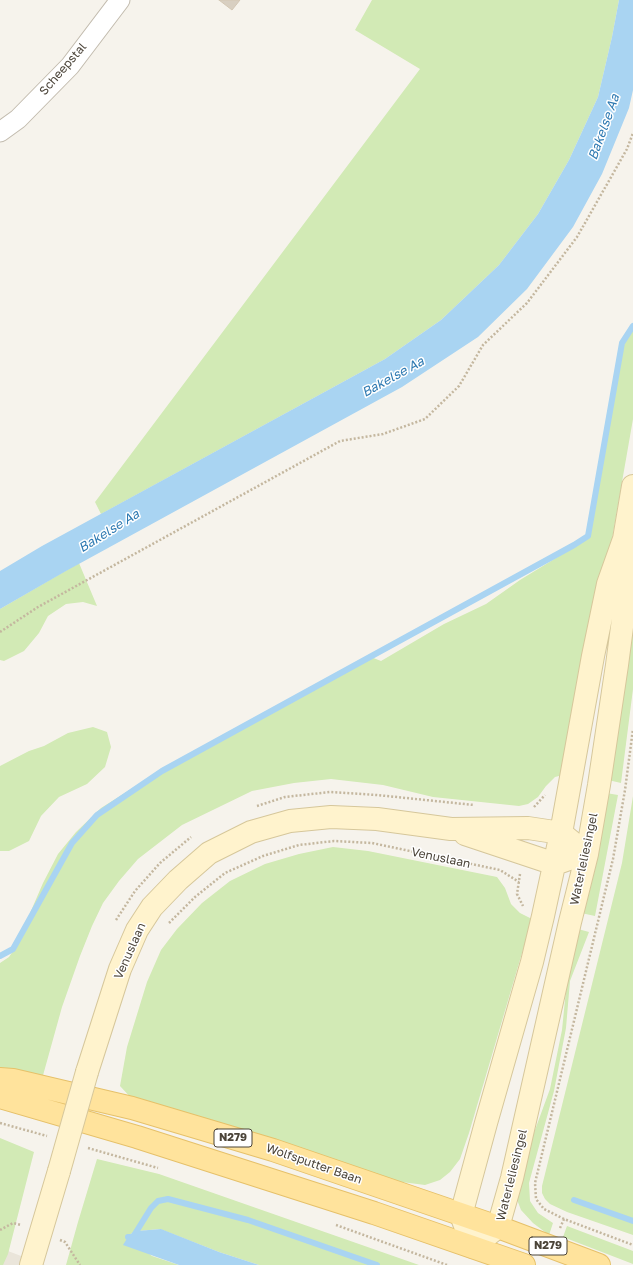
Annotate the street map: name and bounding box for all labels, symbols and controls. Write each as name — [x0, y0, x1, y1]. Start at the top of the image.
street label: Scheepstal — [36, 40, 90, 98]
water label: Bakelse Aa — [585, 92, 623, 162]
water label: Bakelse Aa — [359, 354, 427, 400]
water label: Bakelse Aa — [76, 506, 142, 556]
street label: Waterleliesingel — [567, 812, 601, 906]
street label: Venuslaan — [410, 845, 472, 871]
street label: Venuslaan — [111, 921, 149, 981]
street label: Waterleliesingel — [494, 1128, 530, 1222]
road number: N279 — [214, 1129, 252, 1147]
street label: Wolfsputter Baan — [264, 1141, 364, 1187]
road number: N279 — [529, 1237, 567, 1255]

